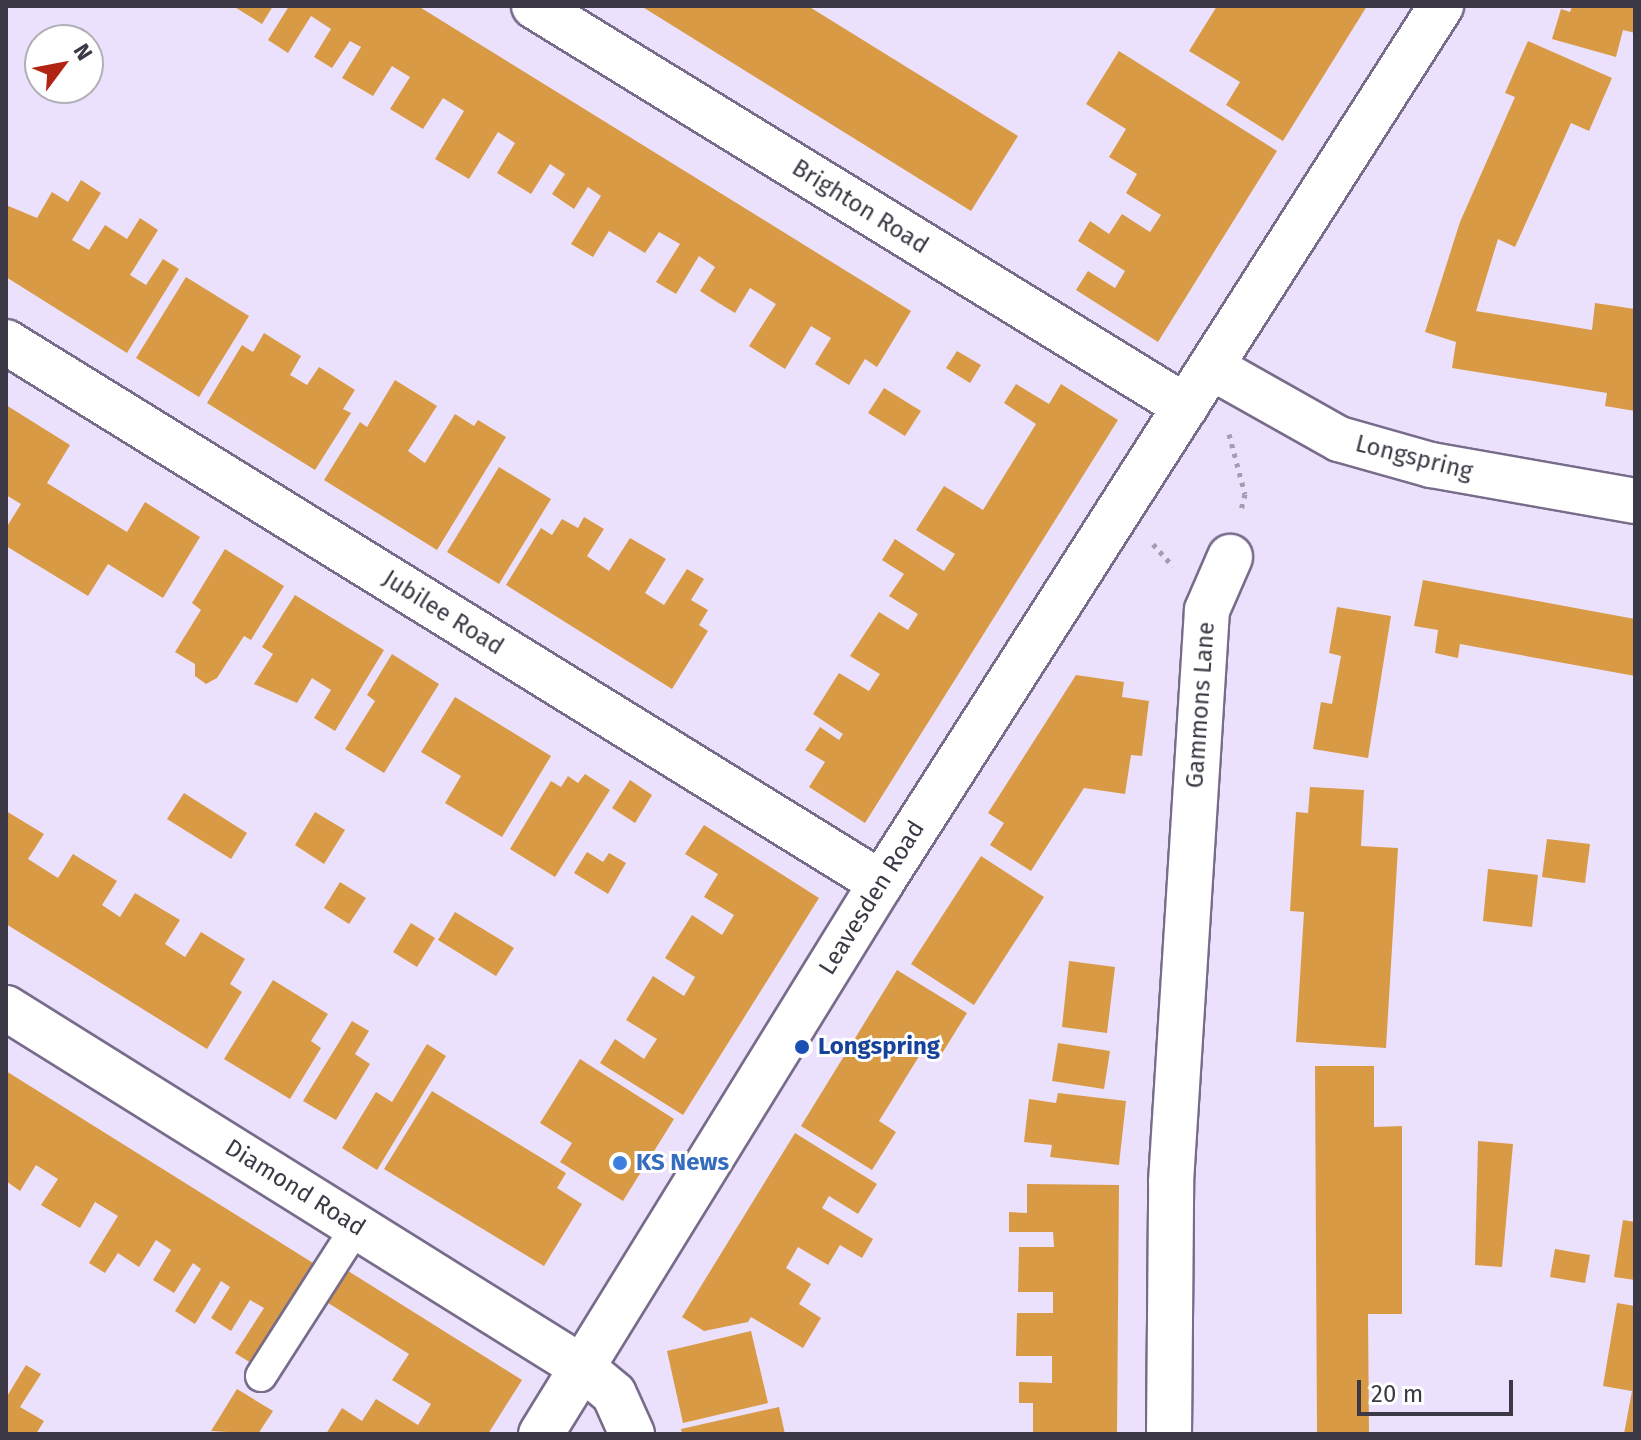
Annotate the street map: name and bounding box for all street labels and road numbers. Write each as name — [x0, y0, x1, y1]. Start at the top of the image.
street label: Brighton Road — [787, 154, 933, 260]
street label: Longspring — [1352, 430, 1476, 486]
street label: Jubilee Road — [377, 564, 509, 662]
street label: Gammons Lane — [1181, 621, 1221, 789]
street label: Leavesden Road — [813, 816, 931, 980]
street label: Diamond Road — [220, 1133, 370, 1243]

